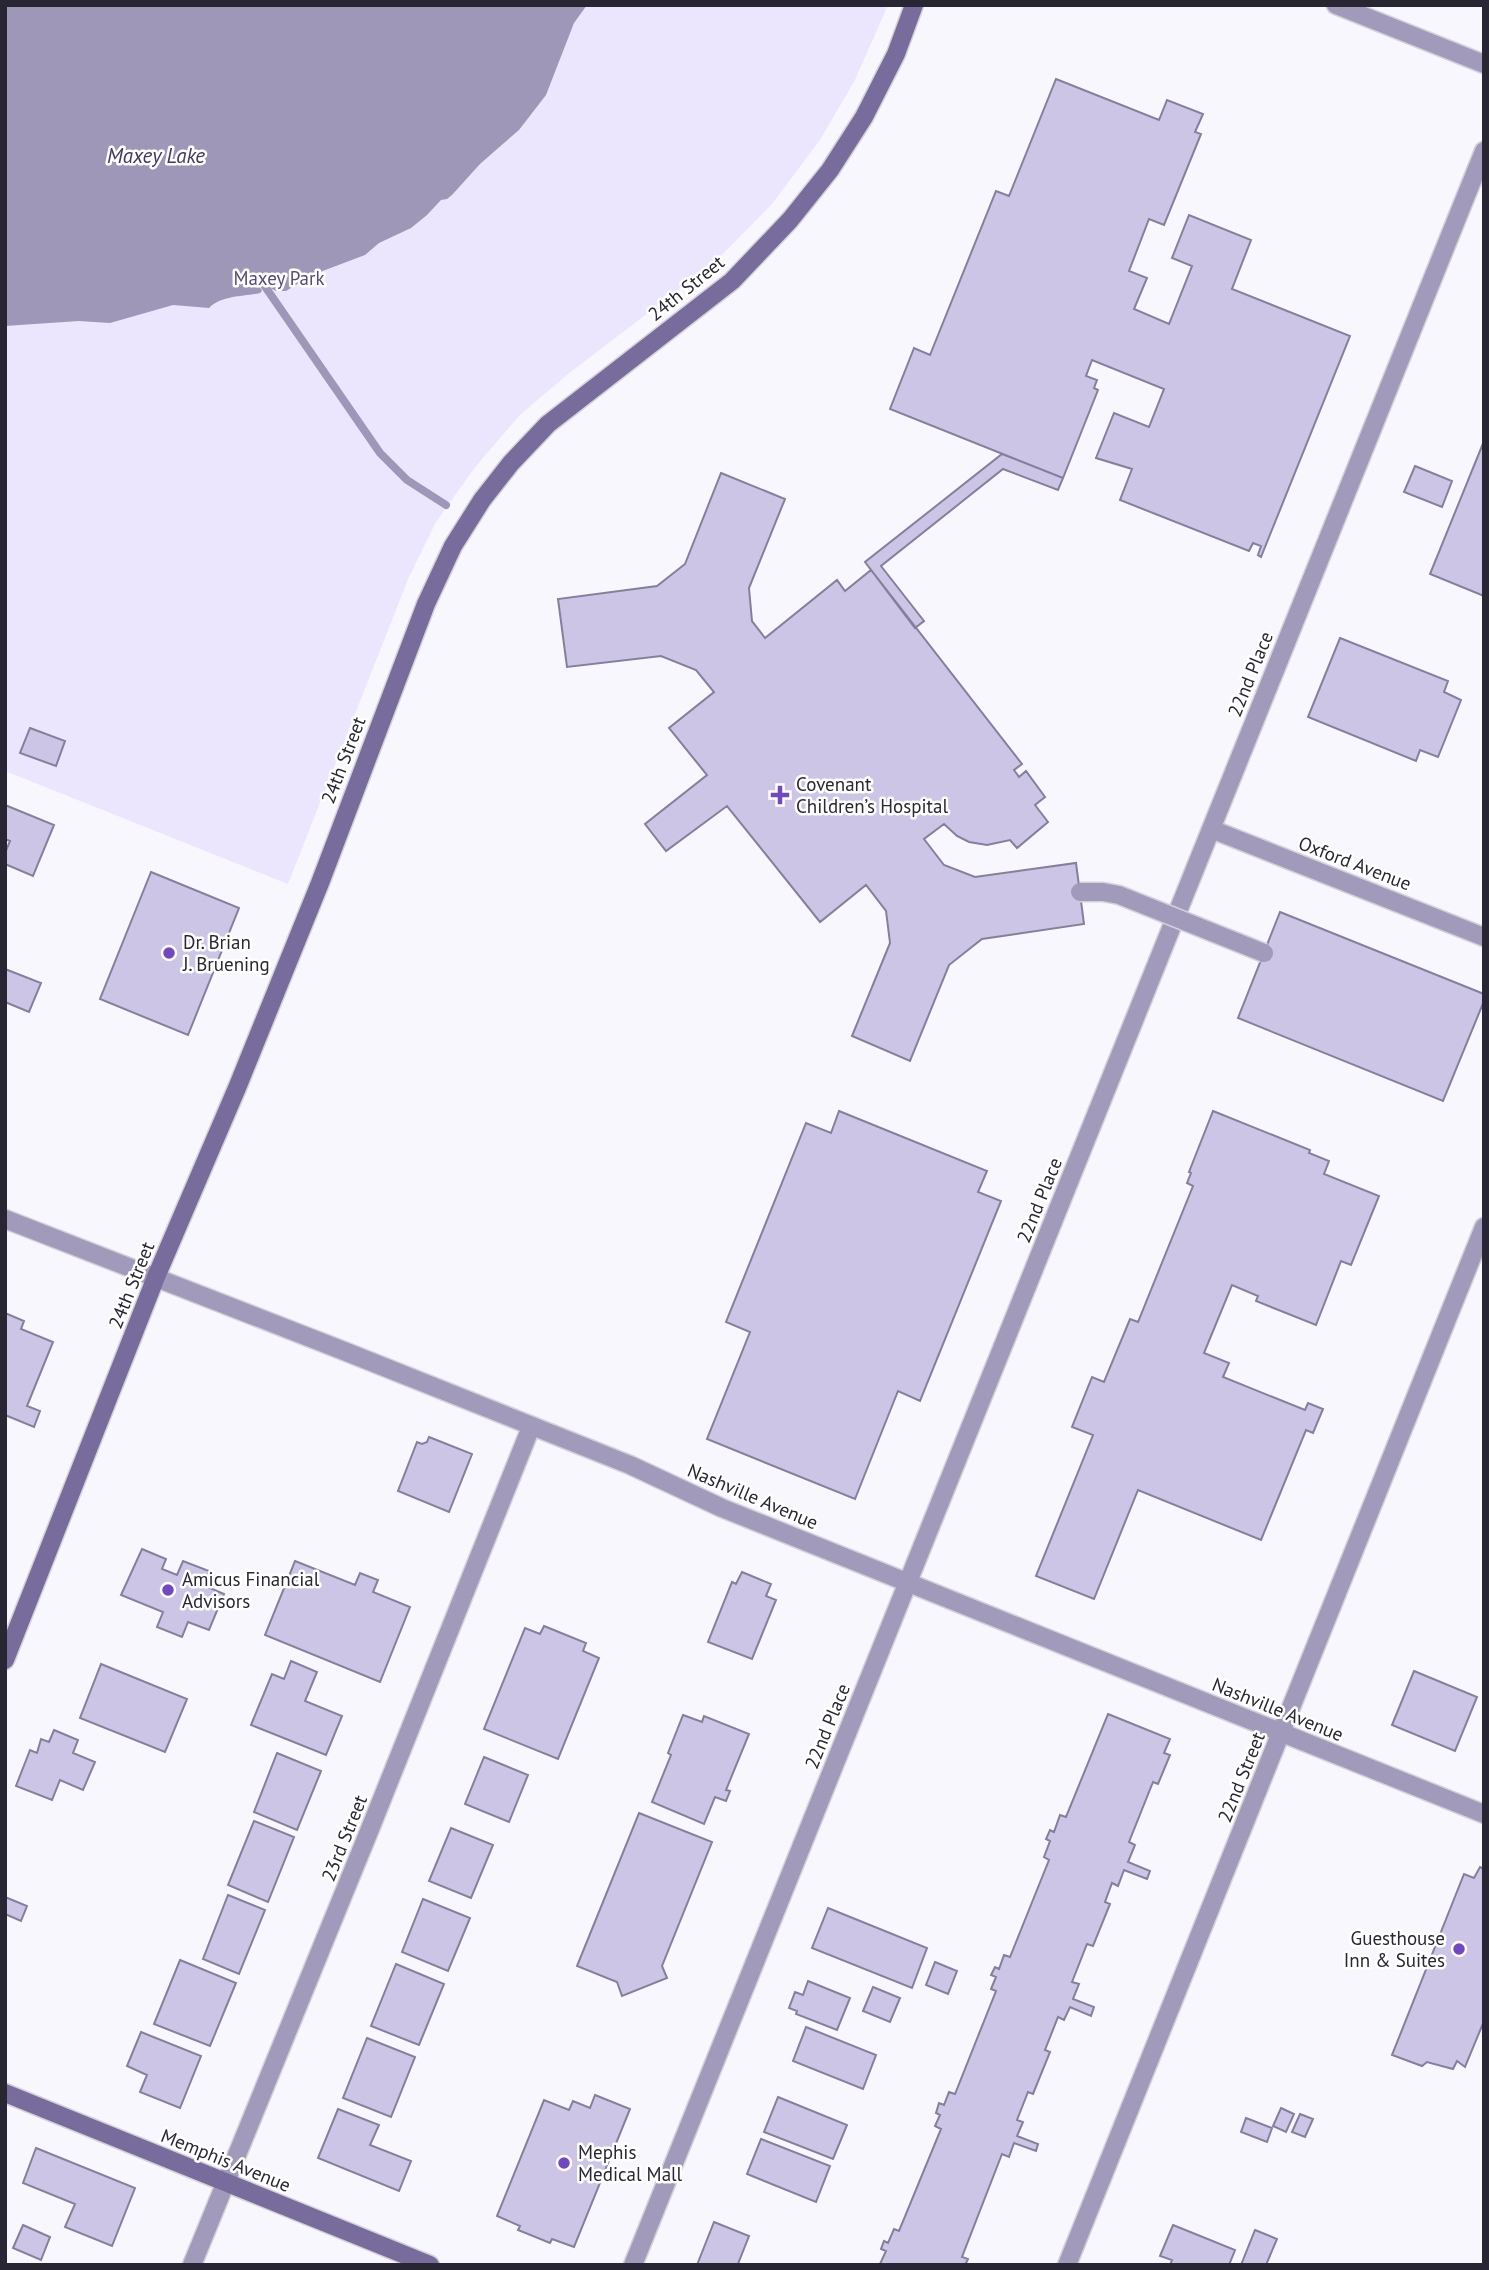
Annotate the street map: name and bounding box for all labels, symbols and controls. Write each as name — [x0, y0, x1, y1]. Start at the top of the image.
water label: Maxey Lake — [107, 142, 205, 169]
street label: 24th Street — [643, 250, 729, 326]
park label: Maxey Park — [233, 266, 325, 290]
street label: 22nd Place — [1222, 628, 1278, 720]
street label: 24th Street — [315, 713, 371, 807]
place label: Covenant Children’s Hospital — [796, 772, 948, 818]
marker: Covenant Children’s Hospital — [770, 785, 790, 805]
street label: Oxford Avenue — [1295, 831, 1415, 895]
place label: Dr. Brian J. Bruening — [182, 930, 270, 976]
marker: Dr. Brian J. Bruening — [161, 945, 177, 961]
street label: 22nd Place — [1011, 1154, 1067, 1246]
street label: 24th Street — [103, 1238, 159, 1332]
street label: Nashville Avenue — [684, 1458, 822, 1534]
place label: Amicus Financial Advisors — [182, 1567, 320, 1613]
marker: Amicus Financial Advisors — [160, 1582, 176, 1598]
street label: Nashville Avenue — [1209, 1672, 1347, 1746]
street label: 22nd Place — [799, 1680, 855, 1772]
street label: 22nd Street — [1212, 1728, 1270, 1826]
street label: 23rd Street — [316, 1791, 372, 1885]
place label: Guesthouse Inn & Suites — [1344, 1926, 1445, 1972]
marker: Guesthouse Inn & Suites — [1451, 1941, 1467, 1957]
street label: Memphis Avenue — [158, 2123, 294, 2197]
place label: Mephis Medical Mall — [578, 2140, 683, 2186]
marker: Mephis Medical Mall — [556, 2155, 572, 2171]

